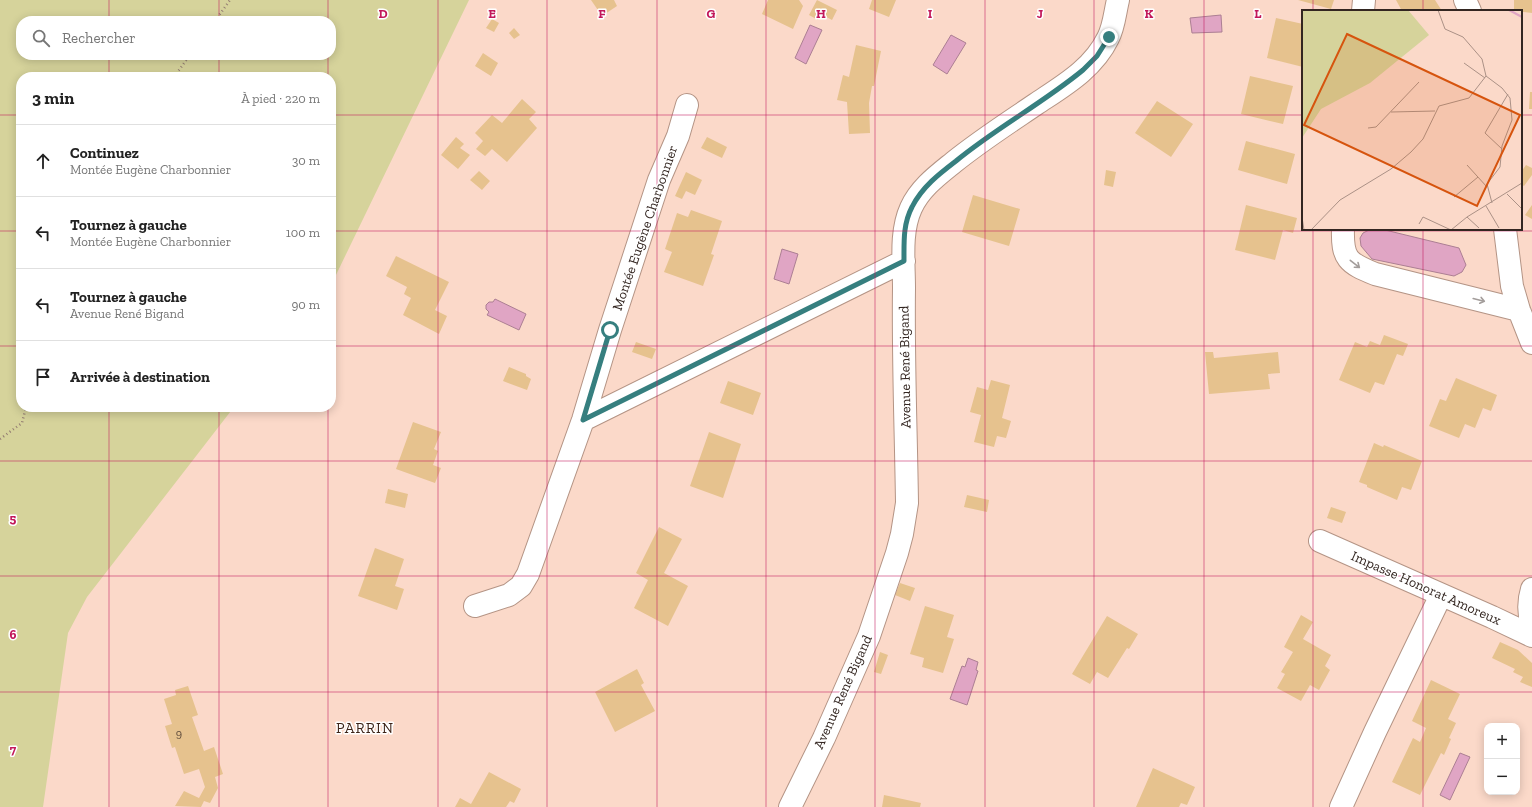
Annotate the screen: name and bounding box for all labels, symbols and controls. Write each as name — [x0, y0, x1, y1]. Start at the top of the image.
text: D — [378, 6, 388, 21]
text: E — [488, 6, 496, 21]
text: F — [598, 6, 606, 21]
text: G — [707, 6, 716, 21]
text: H — [816, 6, 826, 21]
text: I — [928, 6, 933, 21]
text: J — [1037, 6, 1043, 21]
text: K — [1145, 6, 1154, 21]
text: L — [1254, 6, 1262, 21]
inset map — [1302, 10, 1522, 230]
search box — [16, 16, 336, 60]
icon: search — [30, 27, 52, 49]
route end — [1100, 28, 1118, 46]
text: Rechercher — [62, 29, 136, 47]
text: 3 min — [32, 88, 74, 108]
text: À pied · 220 m — [241, 91, 320, 106]
street label: Montée Eugène Charbonnier — [609, 143, 681, 313]
text: Continuez — [70, 144, 139, 162]
icon: ahead — [32, 150, 54, 172]
text: 30 m — [292, 153, 320, 168]
text: Montée Eugène Charbonnier — [70, 162, 231, 177]
text: Tournez à gauche — [70, 216, 187, 234]
icon: left — [32, 222, 54, 244]
text: 100 m — [286, 225, 320, 240]
text: Montée Eugène Charbonnier — [70, 234, 231, 249]
one-way arrow — [1350, 259, 1360, 268]
text: Tournez à gauche — [70, 288, 187, 306]
icon: left — [32, 294, 54, 316]
text: 90 m — [291, 297, 320, 312]
one-way arrow — [1472, 297, 1485, 304]
street label: Avenue René Bigand — [895, 305, 915, 429]
text: Avenue René Bigand — [70, 306, 184, 321]
route start — [601, 321, 619, 339]
icon: arrive — [32, 366, 54, 388]
text: Arrivée à destination — [70, 368, 210, 386]
text: 5 — [10, 511, 17, 526]
street label: Impasse Honorat Amoreux — [1348, 547, 1504, 629]
text: 6 — [10, 627, 17, 642]
street label: Avenue René Bigand — [810, 632, 876, 752]
district label: PARRIN — [336, 719, 394, 737]
map controls — [1484, 723, 1520, 795]
button: + — [1484, 723, 1520, 759]
house number: 9 — [176, 726, 182, 740]
text: 7 — [10, 742, 17, 757]
button: − — [1484, 759, 1520, 795]

